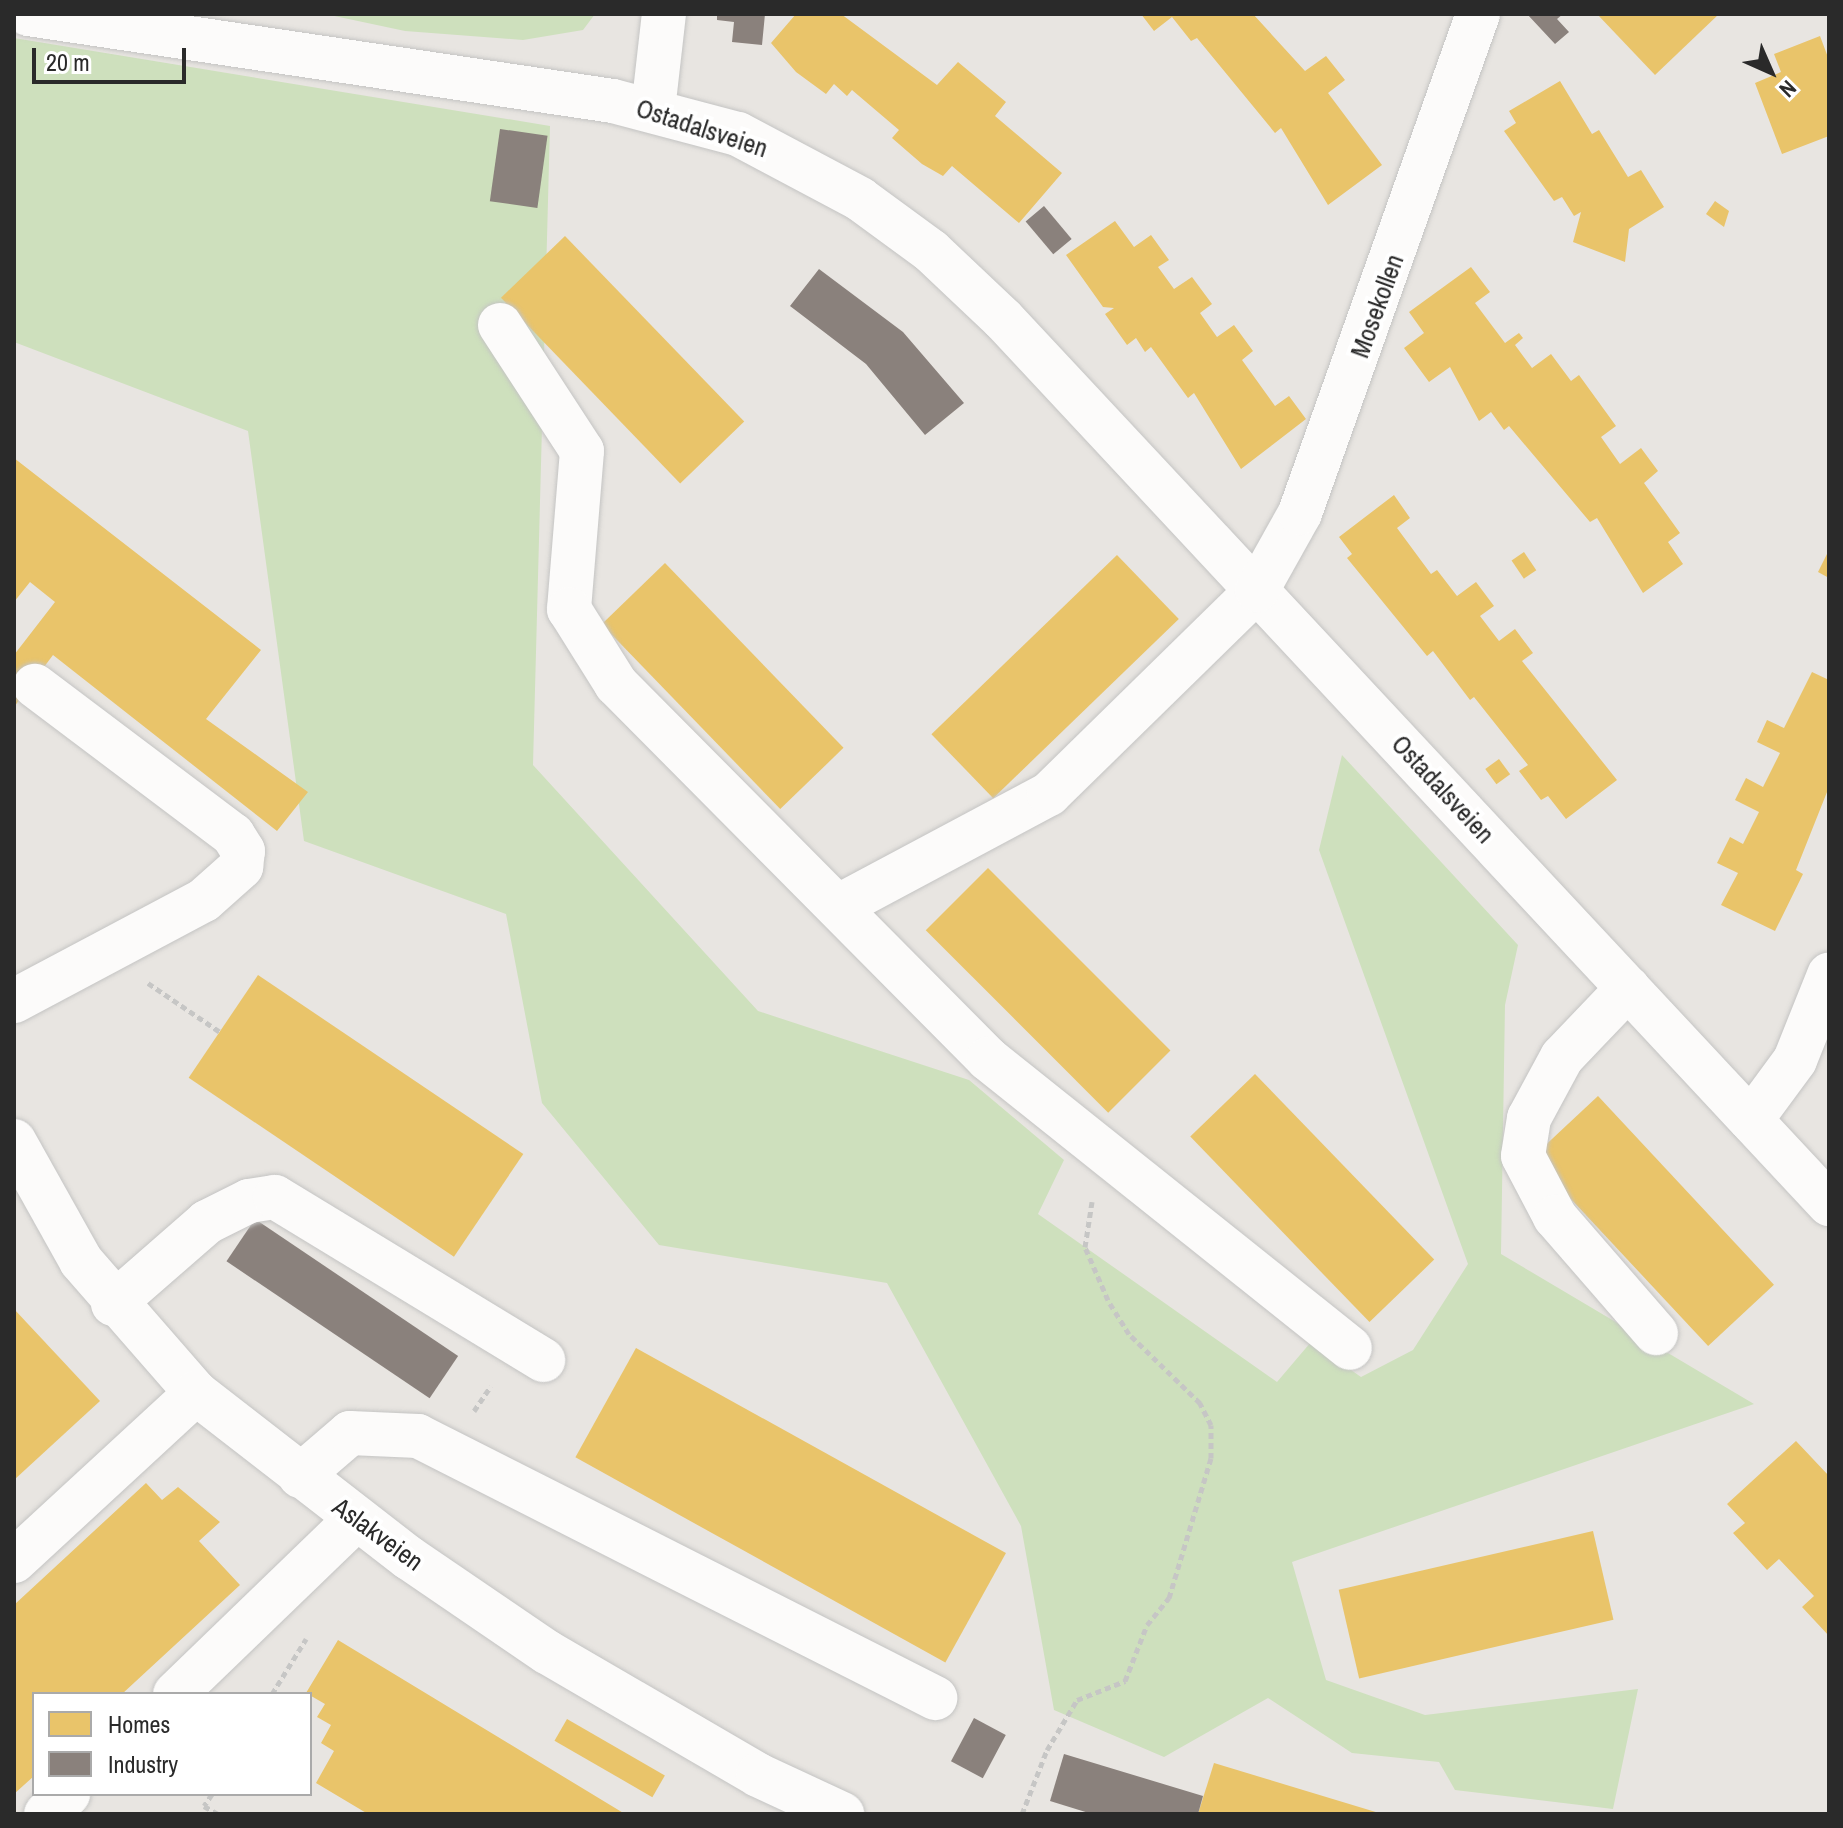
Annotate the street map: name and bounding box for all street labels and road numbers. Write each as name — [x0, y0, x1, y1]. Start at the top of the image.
street label: Ostadalsveien — [632, 92, 772, 164]
street label: Mosekollen — [1344, 250, 1410, 362]
street label: Ostadalsveien — [1385, 729, 1501, 849]
street label: Aslakveien — [327, 1491, 429, 1577]

